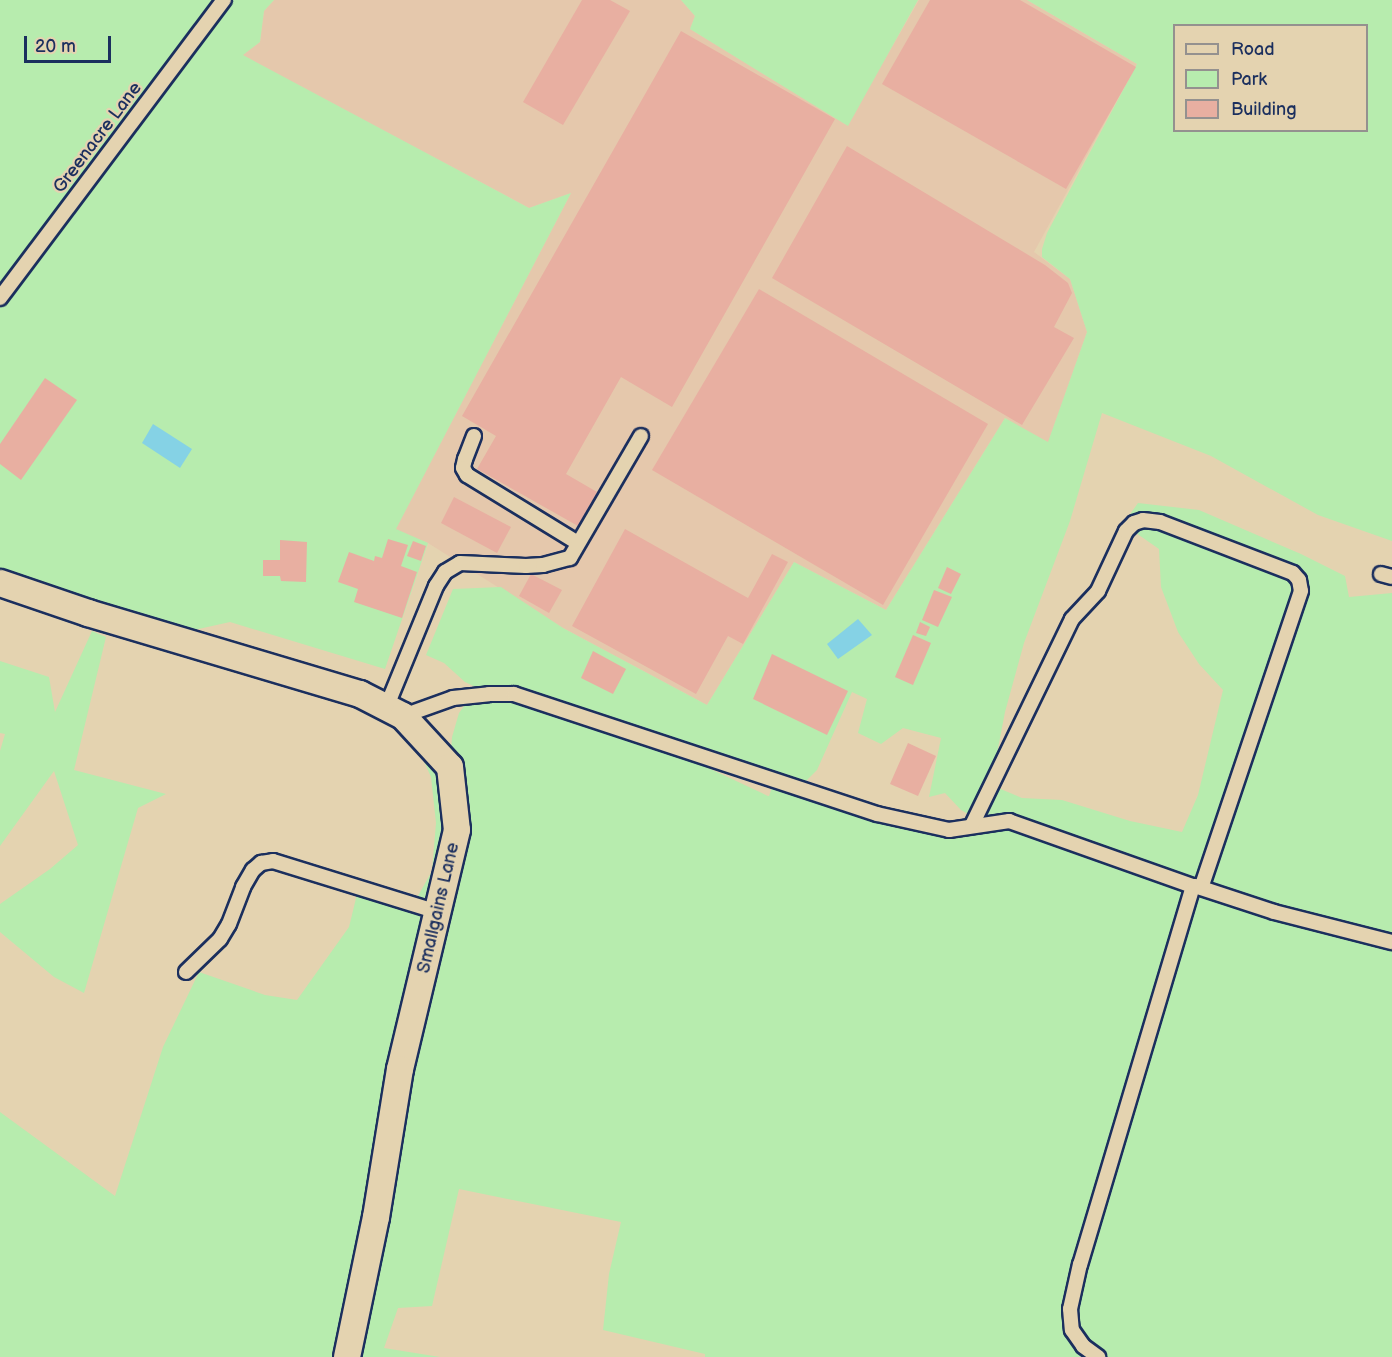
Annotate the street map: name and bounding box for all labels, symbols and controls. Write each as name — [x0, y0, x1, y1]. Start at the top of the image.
scale bar — [27, 24, 114, 62]
legend — [1173, 24, 1368, 132]
text: 20 m — [35, 36, 76, 57]
text: Road — [1231, 39, 1275, 60]
text: Park — [1231, 69, 1267, 90]
street label: Greenacre Lane — [49, 78, 147, 198]
text: Building — [1231, 99, 1297, 120]
street label: Smallgains Lane — [413, 841, 465, 975]

